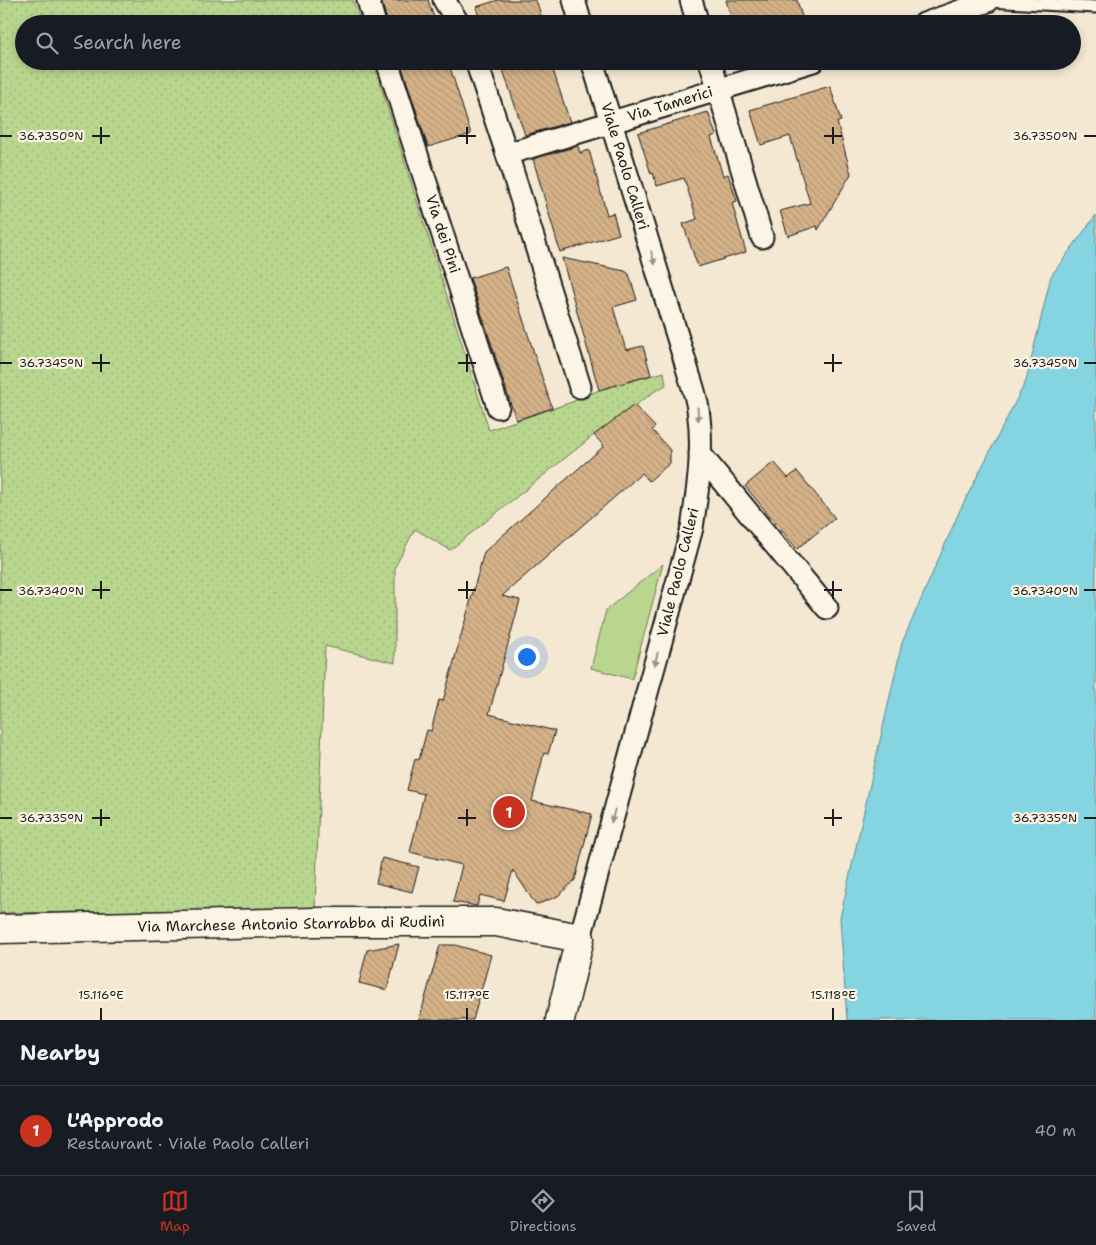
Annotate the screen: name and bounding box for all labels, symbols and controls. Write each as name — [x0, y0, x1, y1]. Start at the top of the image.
search box — [15, 15, 1081, 70]
icon: search — [33, 29, 61, 57]
text: Search here — [73, 30, 182, 55]
street label: Via Tamerici — [625, 82, 715, 126]
street label: Viale Paolo Calleri — [596, 100, 654, 232]
text: 36.7350°N — [19, 128, 83, 144]
text: 36.7350°N — [1013, 128, 1077, 144]
street label: Via dei Pini — [421, 192, 465, 276]
one-way arrow — [650, 251, 658, 266]
text: 36.7345°N — [19, 355, 83, 371]
text: 36.7345°N — [1013, 355, 1077, 371]
one-way arrow — [694, 407, 702, 423]
street label: Viale Paolo Calleri — [652, 505, 704, 639]
text: 36.7340°N — [18, 583, 84, 599]
text: 36.7340°N — [1012, 583, 1078, 599]
your location — [514, 644, 540, 670]
one-way arrow — [652, 651, 660, 666]
pin: 1 — [493, 793, 525, 831]
one-way arrow — [609, 808, 617, 823]
text: 36.7335°N — [19, 810, 83, 826]
text: 36.7335°N — [1013, 810, 1077, 826]
street label: Via Marchese Antonio Starrabba di Rudinì — [137, 911, 445, 937]
text: 15.116°E — [78, 987, 124, 1003]
text: 15.117°E — [444, 987, 490, 1003]
text: 15.118°E — [810, 987, 856, 1003]
text: Nearby — [20, 1039, 100, 1067]
text: L'Approdo — [67, 1108, 164, 1133]
text: 1 — [32, 1120, 40, 1141]
text: 40 m — [1034, 1120, 1076, 1141]
text: Restaurant · Viale Paolo Calleri — [67, 1133, 309, 1154]
tab: Map — [160, 1187, 190, 1235]
tab: Directions — [510, 1187, 576, 1235]
tab: Saved — [896, 1187, 936, 1235]

